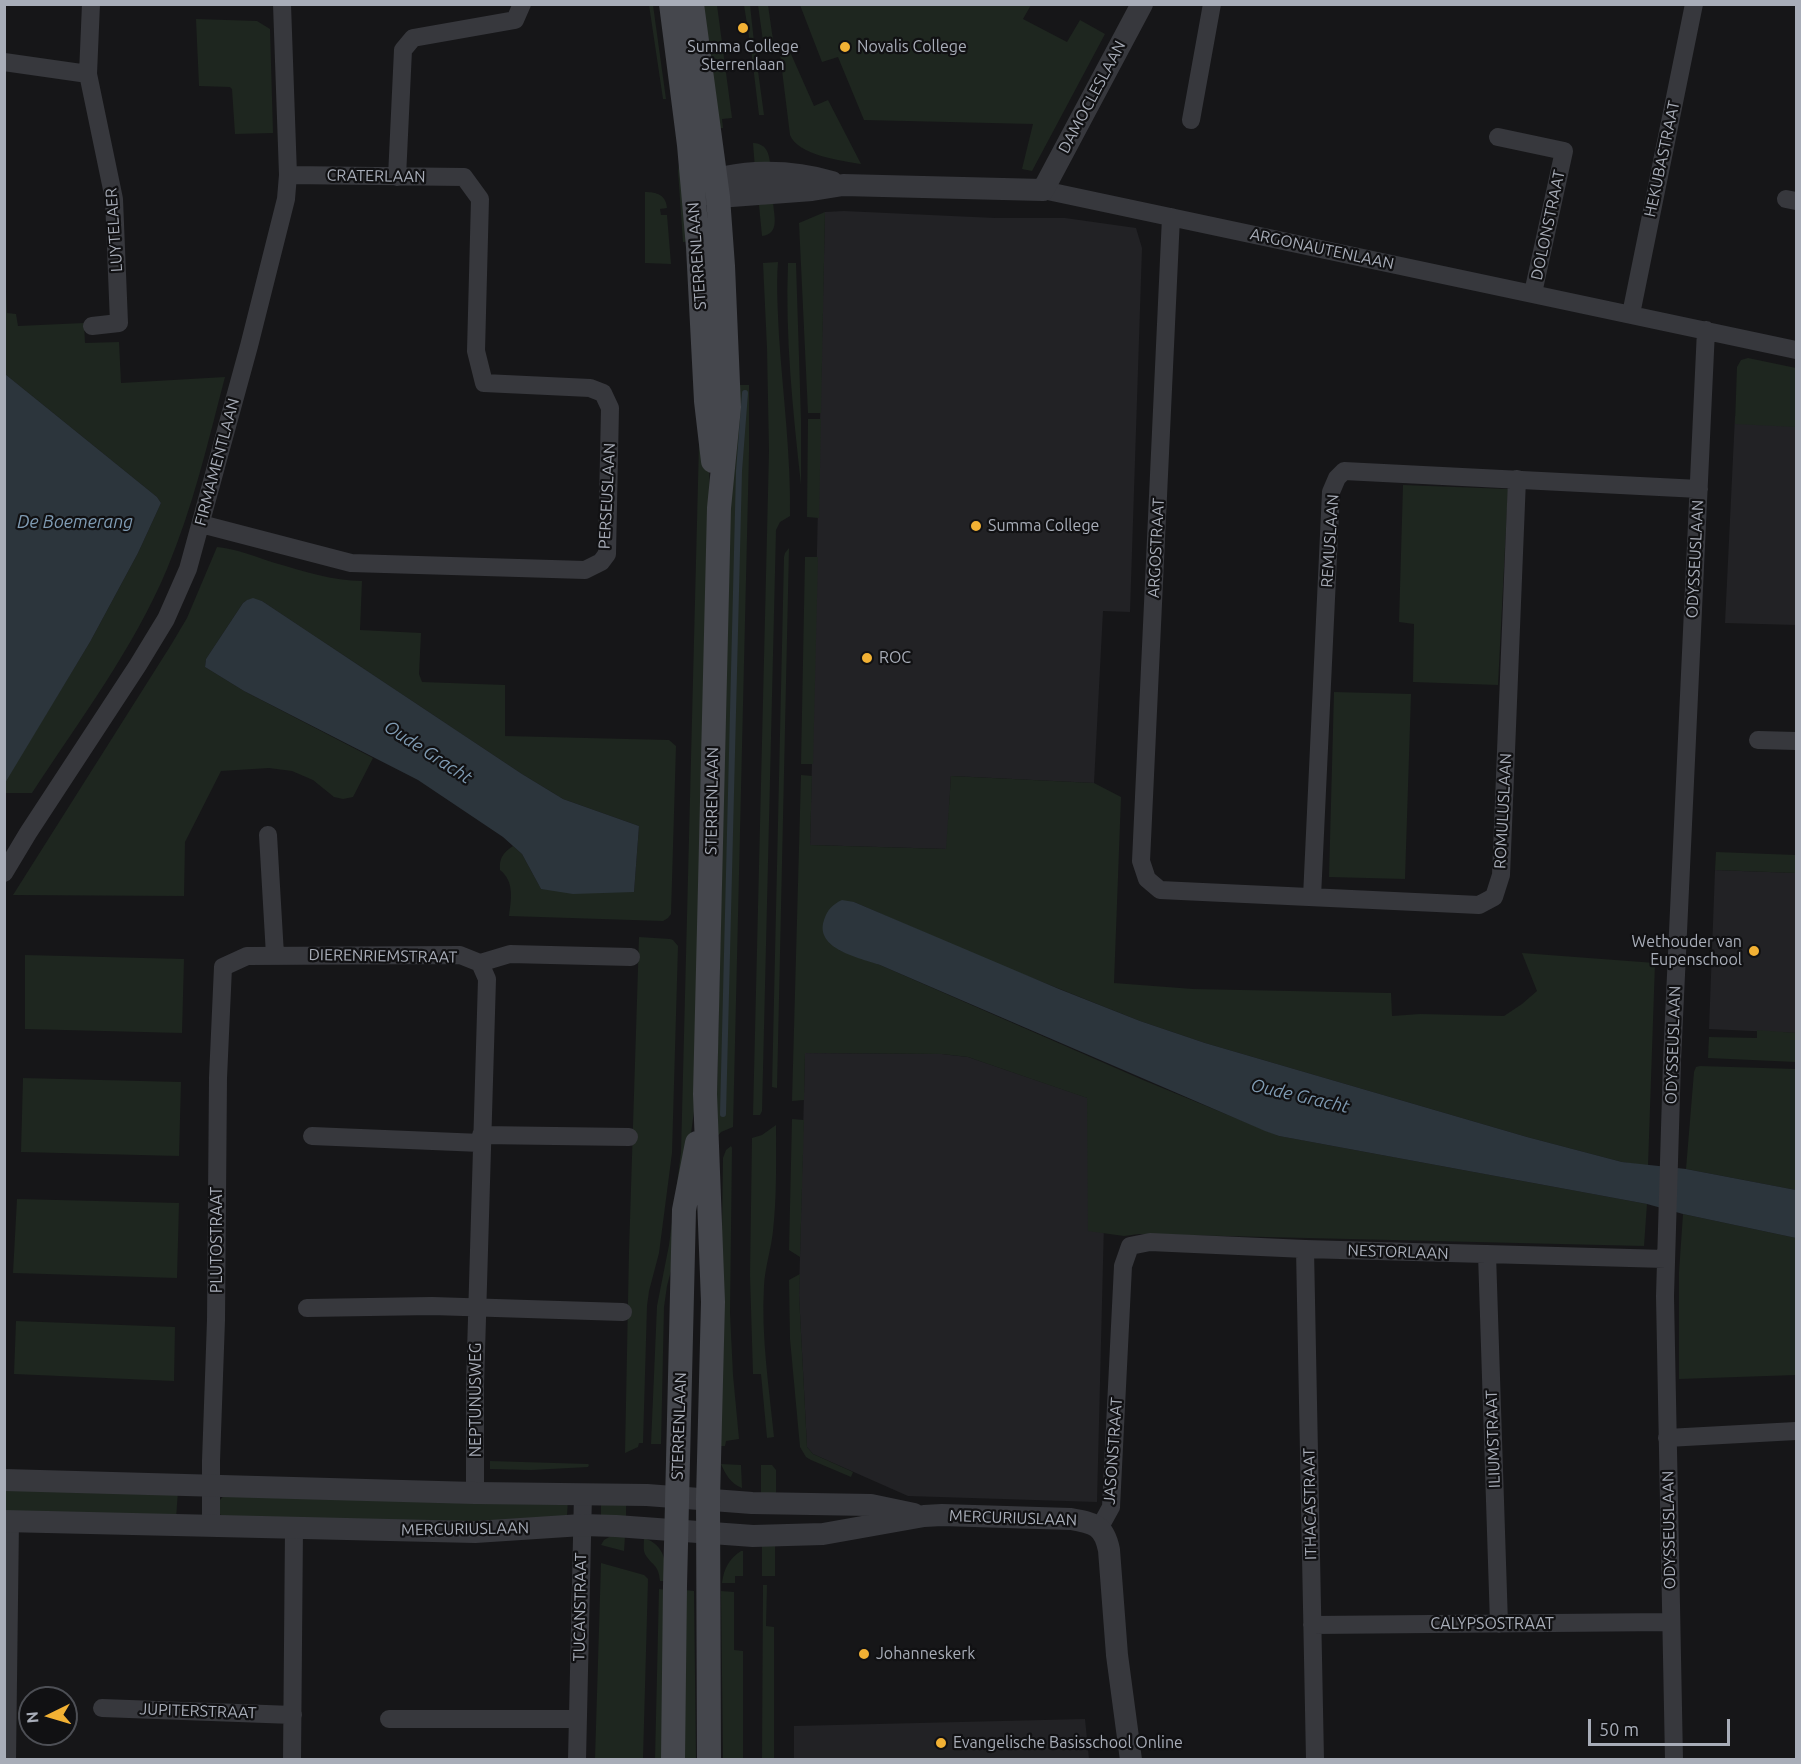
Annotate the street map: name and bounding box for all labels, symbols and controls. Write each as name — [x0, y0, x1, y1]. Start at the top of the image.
marker: Summa College Sterrenlaan — [736, 21, 750, 35]
place label: Summa College Sterrenlaan — [687, 37, 799, 75]
place label: Novalis College — [857, 37, 967, 57]
street label: DAMOCLESLAAN — [1054, 38, 1130, 156]
marker: Novalis College — [838, 40, 852, 54]
street label: HEKUBASTRAAT — [1640, 99, 1684, 219]
street label: CRATERLAAN — [326, 166, 426, 186]
street label: DOLONSTRAAT — [1527, 168, 1569, 282]
street label: LUYTELAER — [101, 187, 127, 273]
street label: STERRENLAAN — [684, 201, 710, 311]
street label: ARGONAUTENLAAN — [1248, 224, 1396, 274]
street label: FIRMAMENTLAAN — [191, 396, 243, 528]
street label: PERSEUSLAAN — [595, 442, 619, 550]
street label: REMUSLAAN — [1317, 494, 1343, 588]
street label: ARGOSTRAAT — [1144, 497, 1168, 599]
street label: ODYSSEUSLAAN — [1682, 499, 1708, 619]
water label: De Boemerang — [17, 511, 133, 533]
place label: Summa College — [988, 516, 1099, 536]
marker: Summa College — [969, 519, 983, 533]
place label: ROC — [879, 648, 911, 668]
marker: ROC — [860, 651, 874, 665]
water label: Oude Gracht — [380, 716, 476, 788]
street label: STERRENLAAN — [701, 747, 723, 855]
street label: ROMULUSLAAN — [1490, 753, 1516, 869]
place label: Wethouder van Eupenschool — [1632, 932, 1742, 970]
marker: Wethouder van Eupenschool — [1747, 944, 1761, 958]
street label: DIERENRIEMSTRAAT — [308, 945, 458, 967]
street label: ODYSSEUSLAAN — [1661, 985, 1685, 1105]
water label: Oude Gracht — [1249, 1074, 1351, 1118]
street label: PLUTOSTRAAT — [207, 1187, 227, 1293]
street label: NESTORLAAN — [1347, 1241, 1449, 1263]
street label: NEPTUNUSWEG — [466, 1343, 486, 1457]
street label: STERRENLAAN — [668, 1372, 690, 1480]
street label: ILIUMSTRAAT — [1482, 1390, 1504, 1488]
street label: JASONSTRAAT — [1100, 1397, 1126, 1505]
street label: ITHACASTRAAT — [1299, 1448, 1321, 1560]
street label: ODYSSEUSLAAN — [1658, 1470, 1680, 1590]
street label: MERCURIUSLAAN — [949, 1506, 1077, 1530]
street label: MERCURIUSLAAN — [401, 1518, 529, 1540]
street label: TUCANSTRAAT — [569, 1552, 591, 1662]
street label: CALYPSOSTRAAT — [1430, 1614, 1554, 1634]
place label: Johanneskerk — [876, 1644, 975, 1664]
marker: Johanneskerk — [857, 1647, 871, 1661]
north arrow — [18, 1686, 78, 1746]
street label: JUPITERSTRAAT — [139, 1699, 257, 1723]
scale bar — [1591, 1707, 1734, 1745]
text: N — [23, 1711, 42, 1724]
text: 50 m — [1599, 1719, 1639, 1739]
place label: Evangelische Basisschool Online — [953, 1733, 1183, 1753]
marker: Evangelische Basisschool Online — [934, 1736, 948, 1750]

